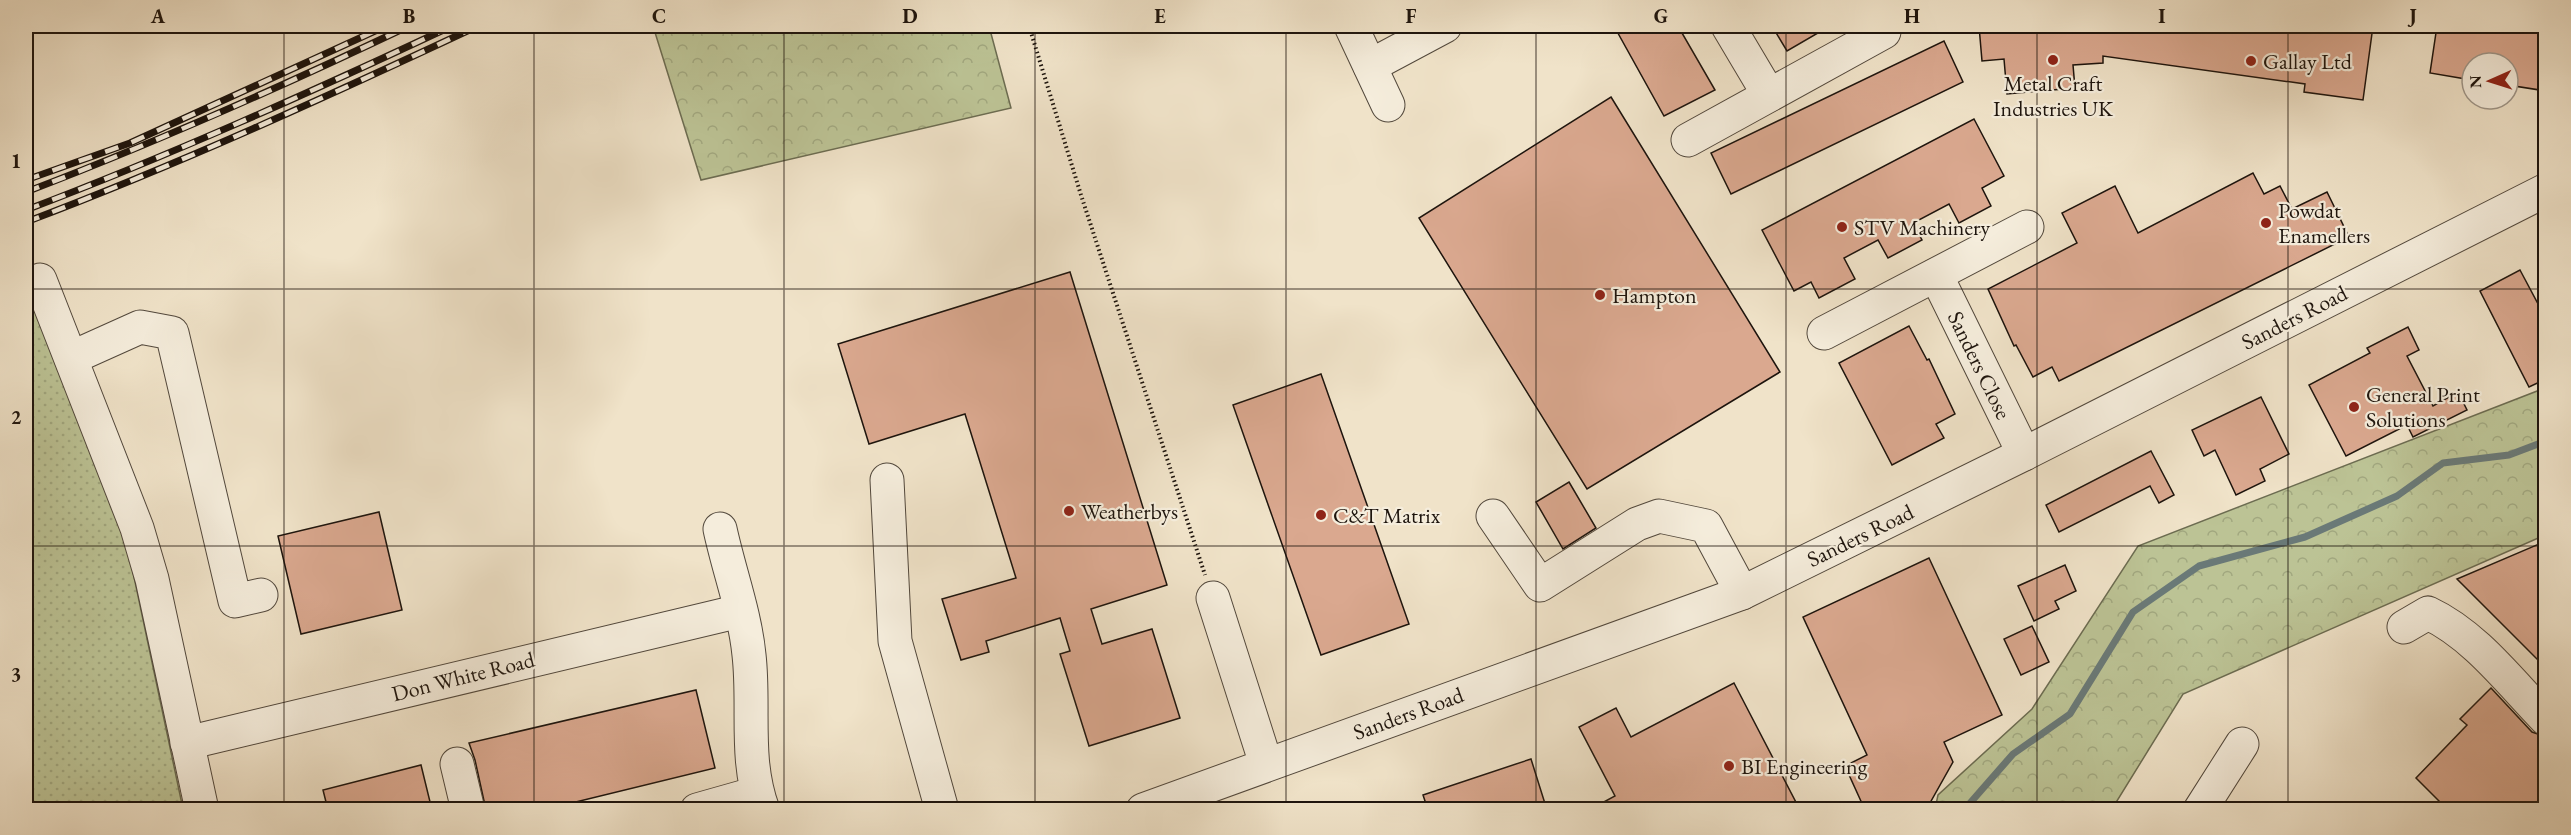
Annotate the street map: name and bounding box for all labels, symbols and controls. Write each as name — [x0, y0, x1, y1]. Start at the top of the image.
text: A — [150, 3, 166, 29]
text: B — [403, 3, 415, 29]
text: C — [652, 3, 666, 29]
text: D — [902, 3, 918, 29]
text: E — [1154, 3, 1166, 29]
text: F — [1406, 3, 1417, 29]
text: G — [1654, 3, 1668, 29]
text: H — [1904, 3, 1920, 29]
text: I — [2158, 3, 2166, 29]
text: J — [2407, 3, 2417, 29]
place label: Gallay Ltd — [2263, 47, 2353, 76]
north arrow — [2460, 51, 2520, 111]
marker: Metal Craft Industries UK — [2046, 53, 2060, 67]
marker: Gallay Ltd — [2244, 54, 2258, 68]
place label: Metal Craft Industries UK — [1993, 69, 2114, 123]
text: N — [2465, 75, 2486, 89]
text: 1 — [11, 148, 21, 174]
place label: Powdat Enamellers — [2278, 196, 2370, 250]
place label: STV Machinery — [1854, 213, 1990, 242]
marker: Powdat Enamellers — [2259, 216, 2273, 230]
marker: STV Machinery — [1835, 220, 1849, 234]
street label: Sanders Road — [2236, 278, 2353, 357]
place label: Hampton — [1612, 281, 1697, 310]
marker: Hampton — [1593, 288, 1607, 302]
street label: Sanders Close — [1941, 306, 2018, 424]
place label: General Print Solutions — [2366, 380, 2480, 434]
marker: General Print Solutions — [2347, 400, 2361, 414]
text: 2 — [11, 404, 22, 430]
place label: Weatherbys — [1081, 497, 1178, 526]
street label: Sanders Road — [1802, 497, 1919, 574]
place label: C&T Matrix — [1333, 501, 1441, 530]
marker: Weatherbys — [1062, 504, 1076, 518]
marker: C&T Matrix — [1314, 508, 1328, 522]
street label: Don White Road — [389, 645, 538, 708]
text: 3 — [11, 661, 21, 687]
street label: Sanders Road — [1349, 680, 1468, 747]
place label: BI Engineering — [1741, 752, 1868, 781]
marker: BI Engineering — [1722, 759, 1736, 773]

